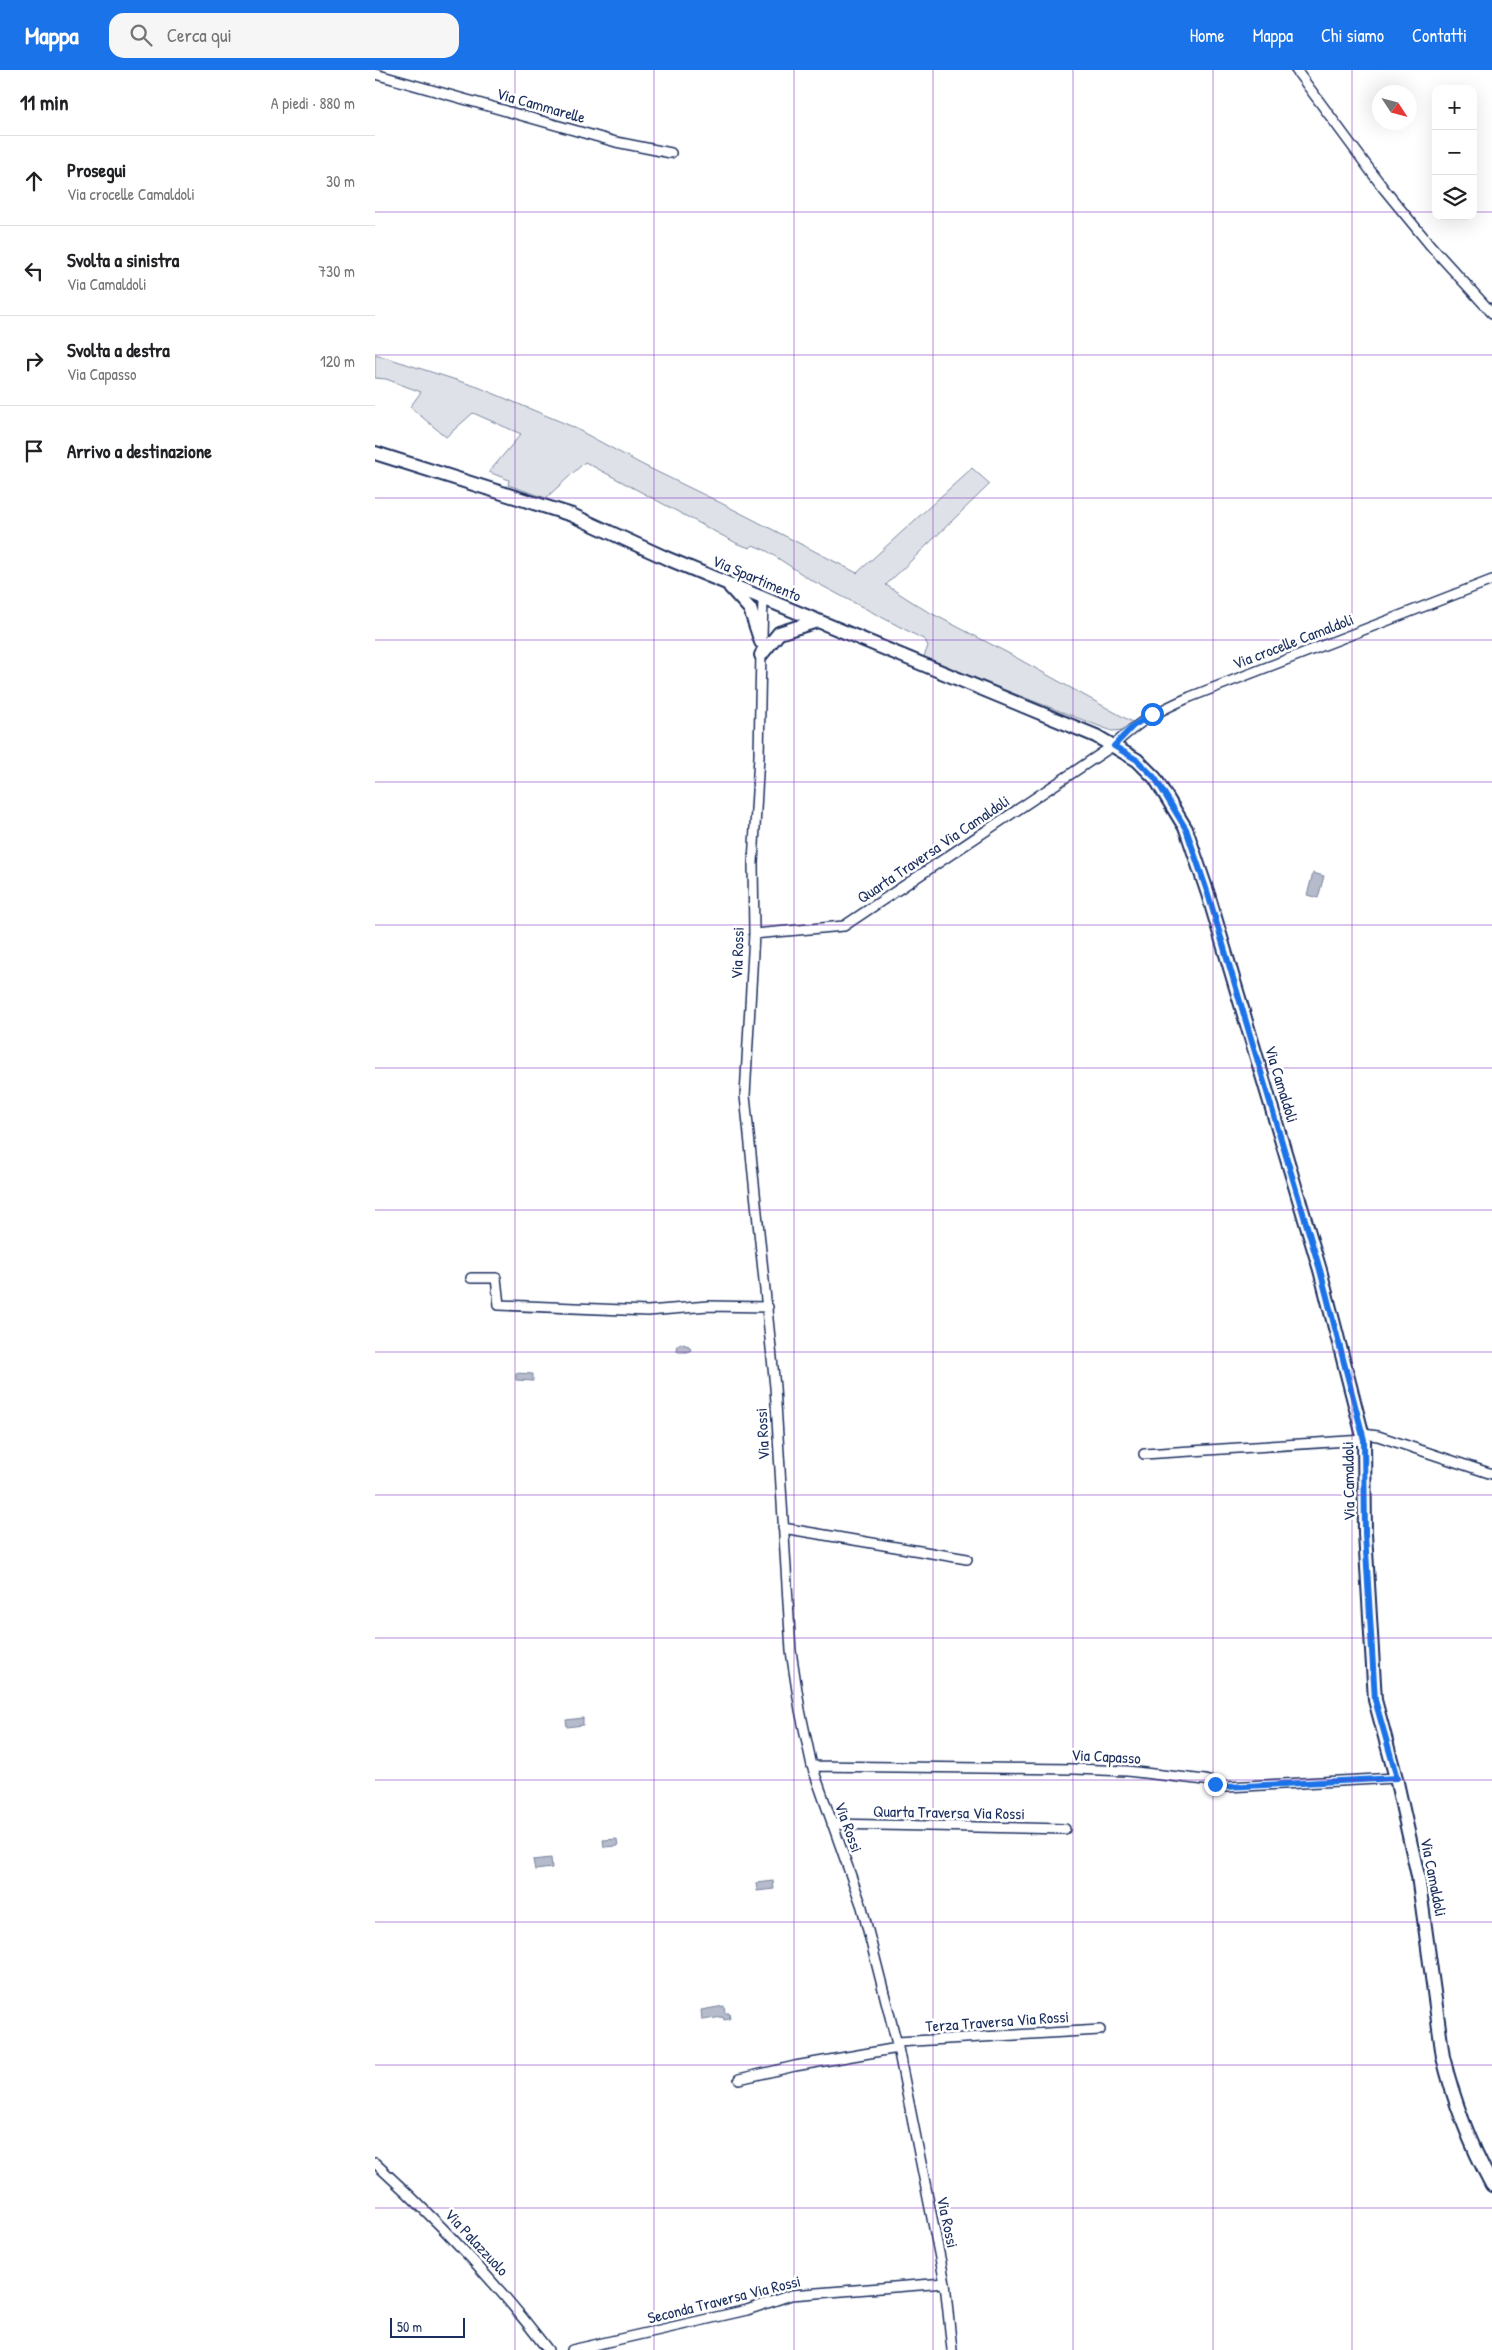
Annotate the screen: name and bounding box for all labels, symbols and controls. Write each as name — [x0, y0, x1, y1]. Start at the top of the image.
search box — [109, 13, 459, 58]
text: Mappa — [25, 19, 79, 51]
icon: search — [127, 21, 155, 49]
text: Cerca qui — [167, 22, 232, 48]
text: Home — [1190, 23, 1225, 48]
text: Mappa — [1253, 23, 1293, 48]
text: Chi siamo — [1321, 23, 1384, 48]
text: Contatti — [1412, 23, 1467, 48]
street label: Via Cammarelle — [494, 82, 589, 128]
north arrow — [1372, 85, 1417, 130]
map controls — [1432, 85, 1477, 220]
button: + — [1432, 85, 1477, 130]
text: 11 min — [20, 88, 69, 117]
text: A piedi · 880 m — [271, 92, 355, 114]
button: − — [1432, 130, 1477, 175]
text: Prosegui — [67, 157, 126, 183]
icon: ahead — [20, 167, 48, 195]
text: 30 m — [326, 170, 355, 192]
button: layers — [1432, 175, 1477, 220]
text: Via crocelle Camaldoli — [67, 183, 195, 205]
text: Svolta a sinistra — [67, 247, 179, 273]
icon: left — [20, 257, 48, 285]
text: 730 m — [318, 260, 355, 282]
text: Via Camaldoli — [67, 273, 147, 295]
text: Svolta a destra — [67, 337, 170, 363]
icon: right — [20, 347, 48, 375]
text: 120 m — [320, 350, 355, 372]
text: Via Capasso — [67, 363, 136, 385]
icon: arrive — [20, 437, 48, 465]
text: Arrivo a destinazione — [67, 438, 212, 464]
street label: Via Spartimento — [709, 549, 805, 607]
street label: Via crocelle Camaldoli — [1229, 608, 1357, 674]
route start — [1141, 703, 1164, 726]
street label: Quarta Traversa Via Camaldoli — [853, 790, 1013, 908]
street label: Via Rossi — [725, 927, 749, 979]
street label: Via Camaldoli — [1260, 1043, 1304, 1125]
street label: Via Rossi — [750, 1407, 774, 1461]
street label: Via Camaldoli — [1336, 1441, 1360, 1521]
street label: Via Capasso — [1071, 1743, 1142, 1769]
route end — [1204, 1773, 1227, 1796]
street label: Via Rossi — [830, 1799, 868, 1855]
street label: Quarta Traversa Via Rossi — [873, 1800, 1025, 1824]
street label: Via Camaldoli — [1416, 1836, 1452, 1918]
street label: Terza Traversa Via Rossi — [924, 2005, 1070, 2037]
street label: Via Rossi — [932, 2194, 964, 2250]
street label: Via Palazzuolo — [440, 2204, 514, 2281]
street label: Seconda Traversa Via Rossi — [645, 2269, 803, 2329]
scale bar — [390, 2315, 465, 2338]
text: 50 m — [397, 2317, 422, 2336]

